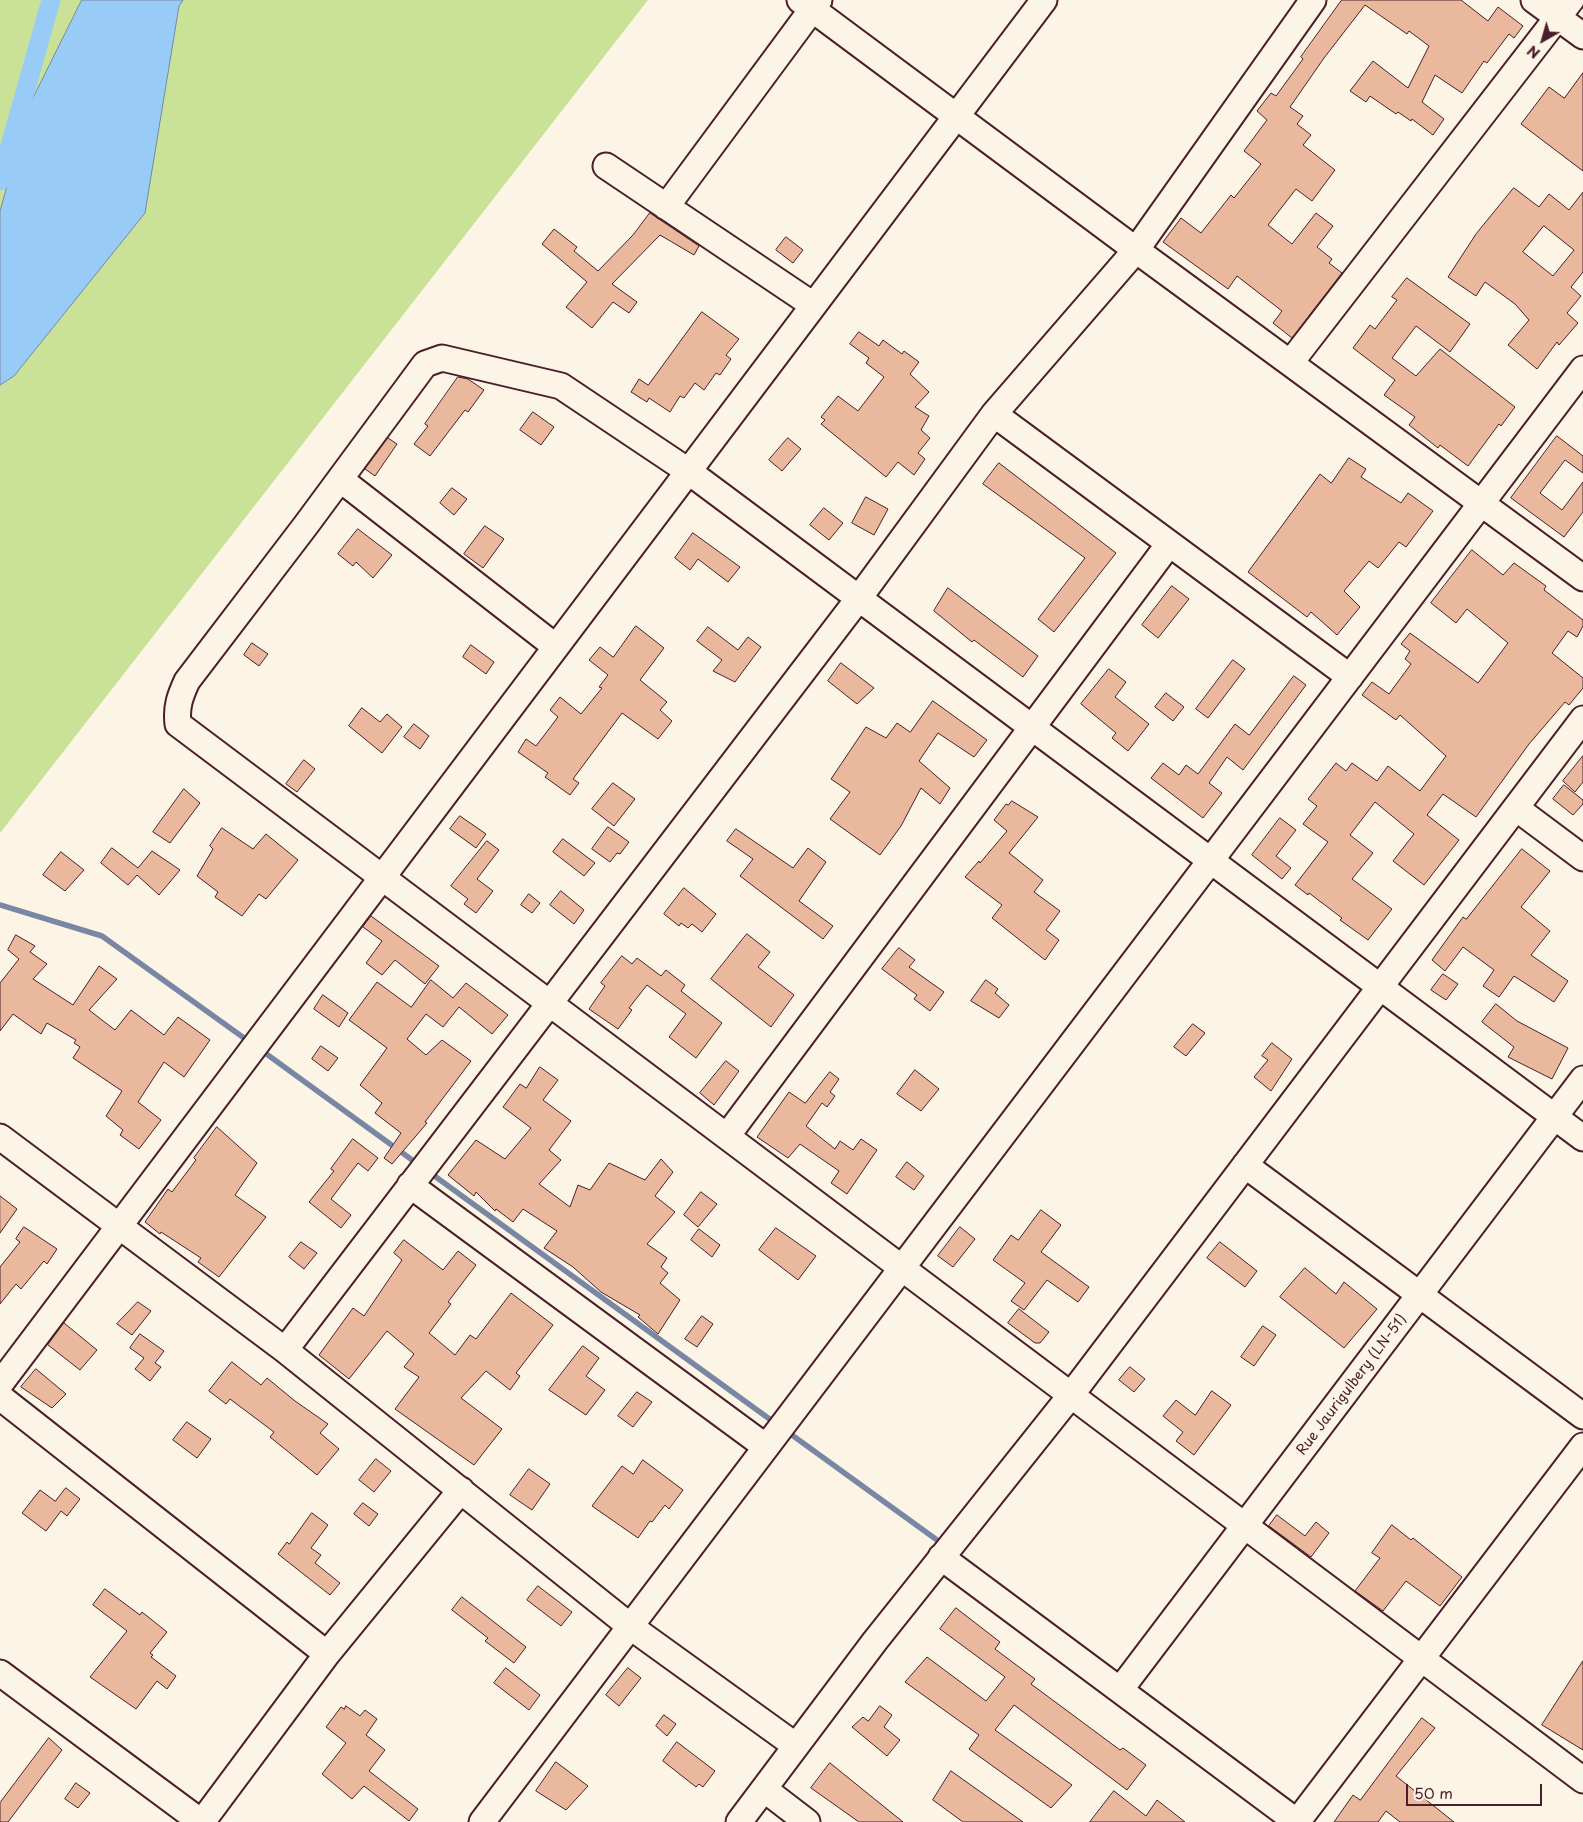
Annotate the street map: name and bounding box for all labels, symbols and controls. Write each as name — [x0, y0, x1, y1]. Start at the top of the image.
north arrow — [1518, 15, 1568, 65]
text: N — [1523, 41, 1544, 64]
street label: Rue Jaurigulbery (LN-51) — [1293, 1311, 1411, 1459]
scale bar — [1408, 1774, 1544, 1806]
text: 50 m — [1414, 1781, 1453, 1804]

